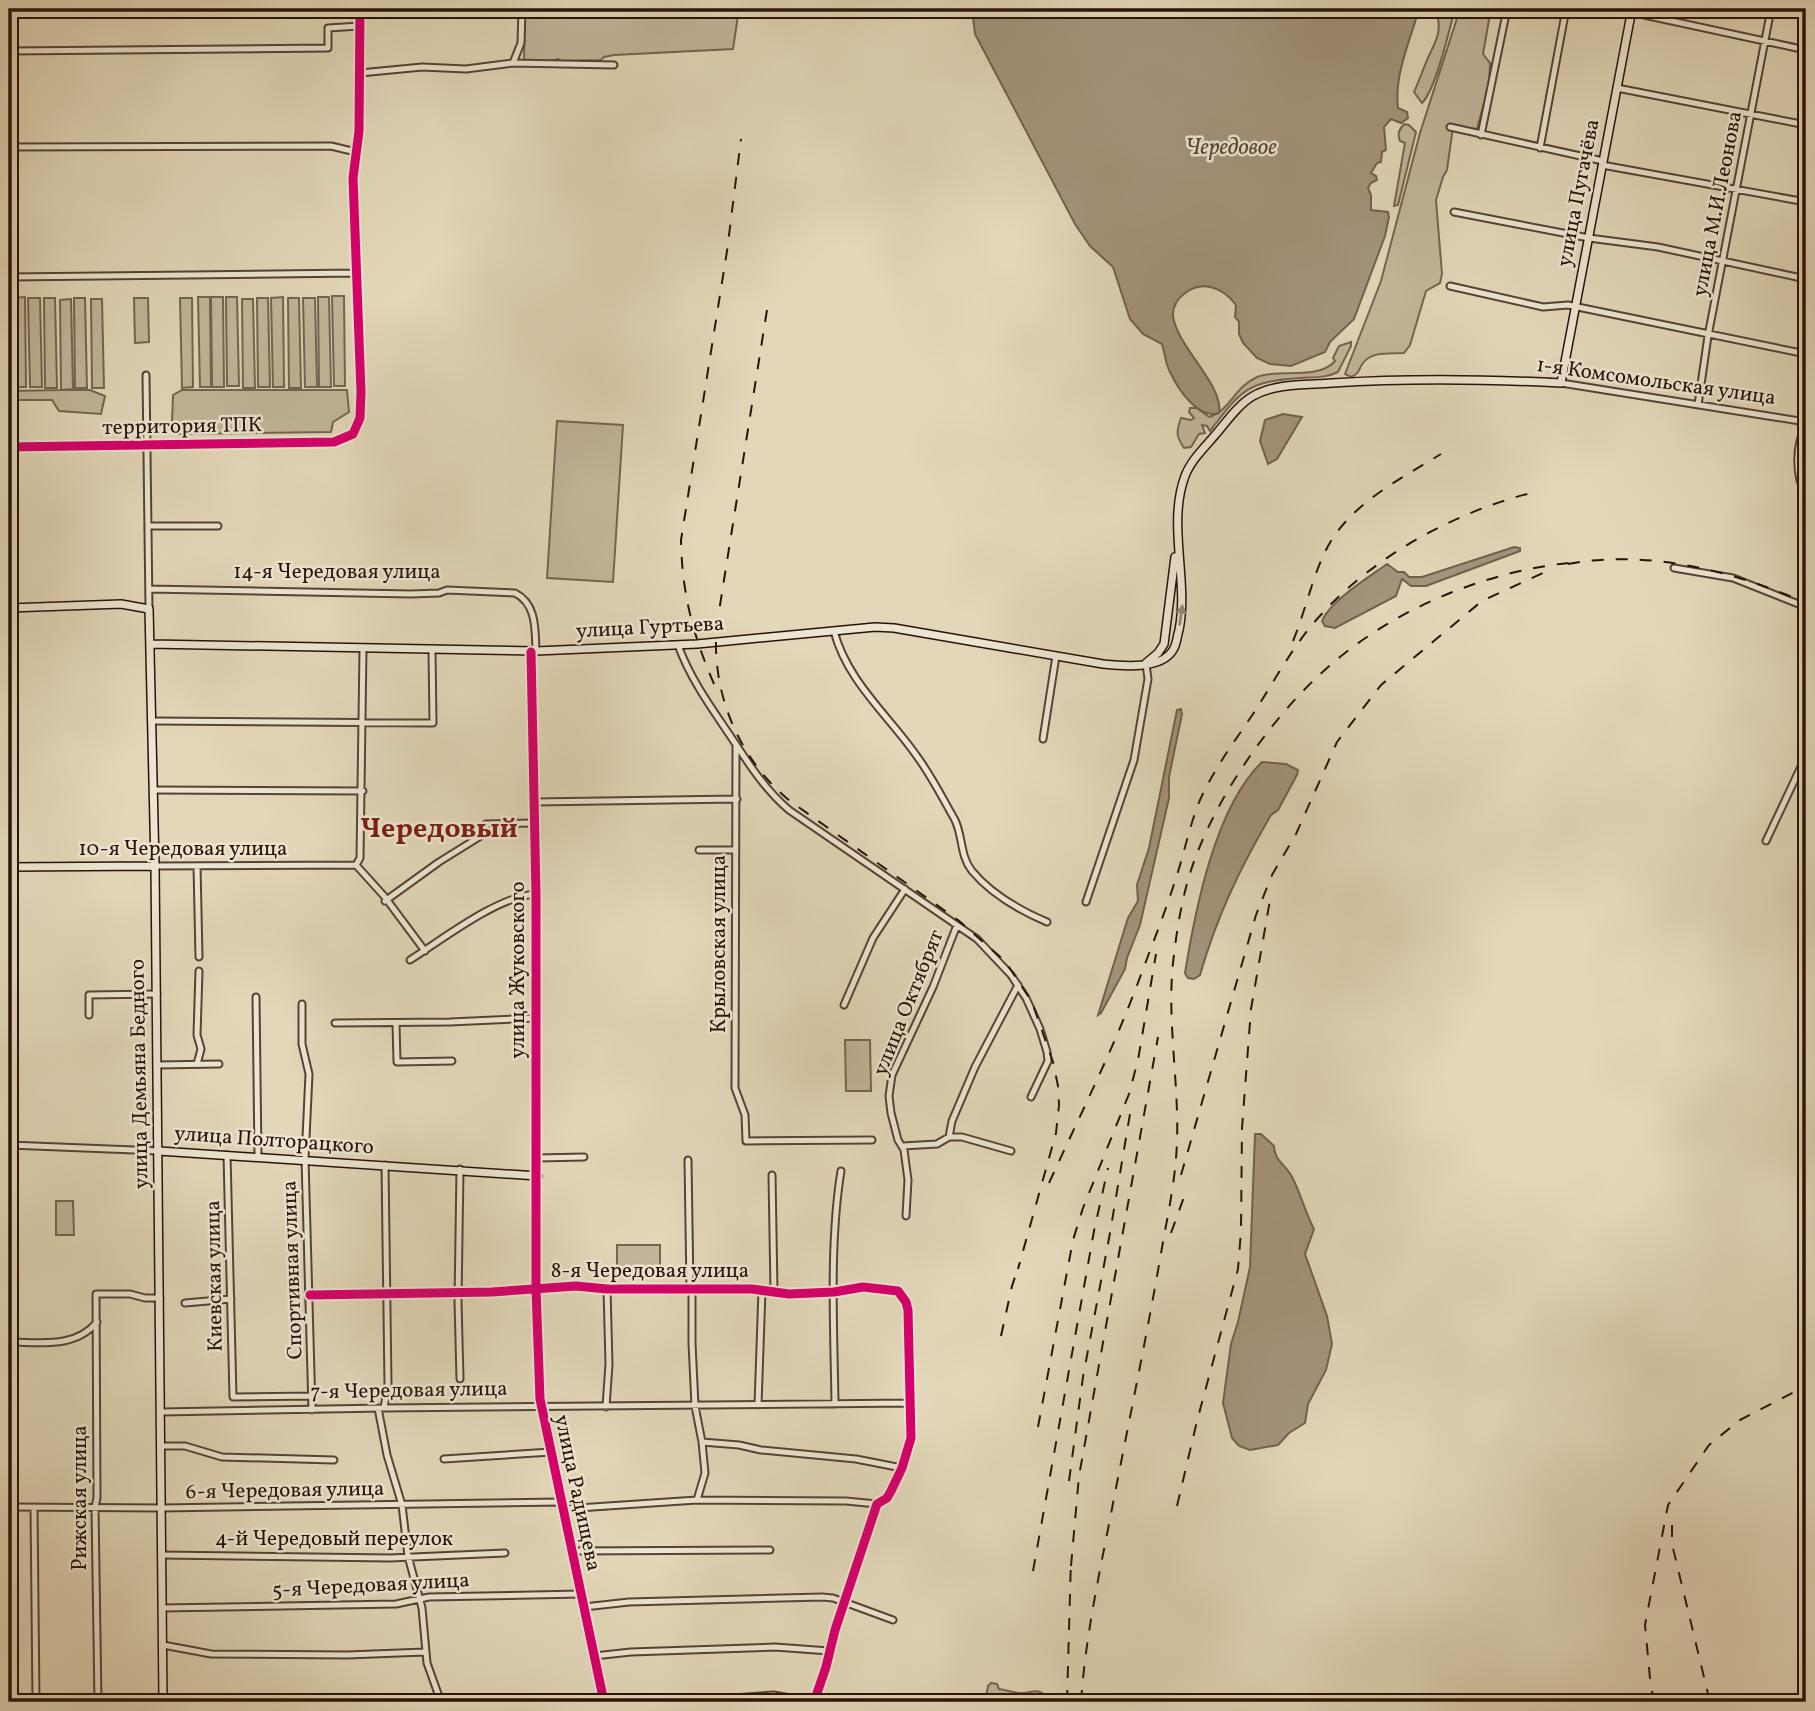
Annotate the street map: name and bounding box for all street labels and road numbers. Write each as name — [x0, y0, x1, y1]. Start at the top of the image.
street label: улица М.И.Леонова — [1686, 109, 1750, 299]
street label: улица Пугачёва — [1550, 117, 1608, 269]
street label: 1-я Комсомольская улица — [1534, 351, 1778, 413]
street label: территория ТПК — [102, 411, 262, 443]
street label: 14-я Чередовая улица — [233, 558, 441, 587]
street label: улица Гуртьева — [575, 610, 725, 646]
street label: 10-я Чередовая улица — [78, 835, 288, 864]
street label: Крыловская улица — [705, 855, 734, 1033]
street label: улица Жуковского — [504, 881, 533, 1059]
street label: улица Октябрят — [867, 925, 952, 1080]
street label: улица Демьяна Бедного — [123, 959, 157, 1189]
street label: улица Полторацкого — [173, 1120, 375, 1162]
street label: Спортивная улица — [275, 1180, 311, 1360]
street label: Киевская улица — [199, 1200, 231, 1352]
street label: 8-я Чередовая улица — [551, 1257, 749, 1286]
street label: 7-я Чередовая улица — [310, 1375, 508, 1407]
street label: улица Радищева — [546, 1412, 608, 1574]
street label: Рижская улица — [66, 1425, 95, 1571]
street label: 6-я Чередовая улица — [185, 1475, 385, 1507]
street label: 4-й Чередовый переулок — [215, 1525, 453, 1554]
street label: 5-я Чередовая улица — [271, 1566, 471, 1606]

